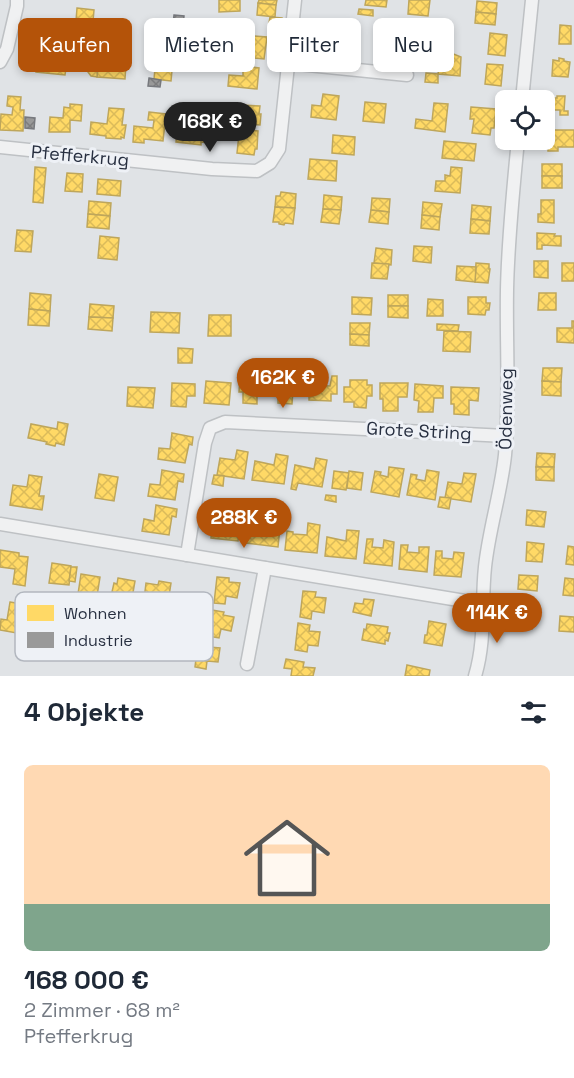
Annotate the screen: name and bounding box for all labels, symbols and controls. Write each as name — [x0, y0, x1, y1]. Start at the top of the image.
chip: Kaufen — [18, 18, 132, 72]
chip: Mieten — [144, 18, 255, 72]
chip: Filter — [267, 18, 361, 72]
chip: Neu — [373, 18, 454, 72]
map controls — [495, 90, 555, 150]
button: locate — [495, 90, 555, 150]
pin: 168K € — [161, 102, 259, 153]
text: 168K € — [178, 108, 242, 134]
street label: Pfefferkrug — [30, 140, 130, 171]
pin: 162K € — [234, 358, 332, 409]
text: 162K € — [251, 364, 315, 390]
street label: Ödenweg — [493, 368, 518, 450]
street label: Grote String — [366, 416, 472, 445]
pin: 288K € — [195, 498, 293, 549]
text: 288K € — [210, 504, 278, 530]
legend — [15, 592, 213, 661]
pin: 114K € — [448, 593, 546, 644]
text: 114K € — [466, 599, 528, 625]
text: Wohnen — [64, 603, 127, 624]
text: Industrie — [64, 630, 133, 651]
text: 4 Objekte — [24, 695, 144, 729]
icon: filters — [517, 696, 550, 729]
icon: home — [233, 804, 341, 912]
text: 168 000 € — [24, 963, 149, 997]
text: 2 Zimmer · 68 m² — [24, 997, 180, 1023]
text: Pfefferkrug — [24, 1023, 133, 1049]

